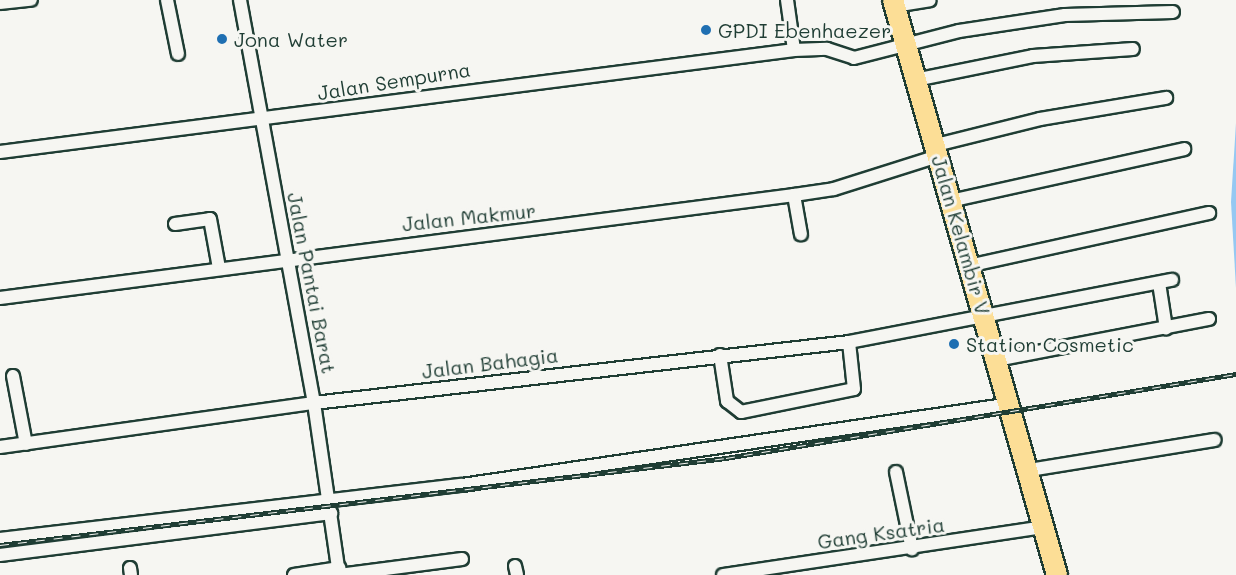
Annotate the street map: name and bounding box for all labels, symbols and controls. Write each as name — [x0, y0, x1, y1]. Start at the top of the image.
place label: GPDI Ebenhaezer — [718, 18, 891, 42]
marker: GPDI Ebenhaezer — [699, 23, 713, 37]
place label: Jona Water — [234, 27, 348, 51]
marker: Jona Water — [215, 32, 229, 46]
street label: Jalan Sempurna — [316, 57, 472, 105]
street label: Jalan Kelambir V — [927, 153, 995, 317]
street label: Jalan Pantai Barat — [283, 190, 341, 376]
street label: Jalan Makmur — [401, 198, 537, 236]
place label: Station Cosmetic — [966, 332, 1134, 356]
marker: Station Cosmetic — [947, 337, 961, 351]
street label: Jalan Bahagia — [420, 343, 560, 383]
street label: Gang Ksatria — [816, 512, 946, 554]

